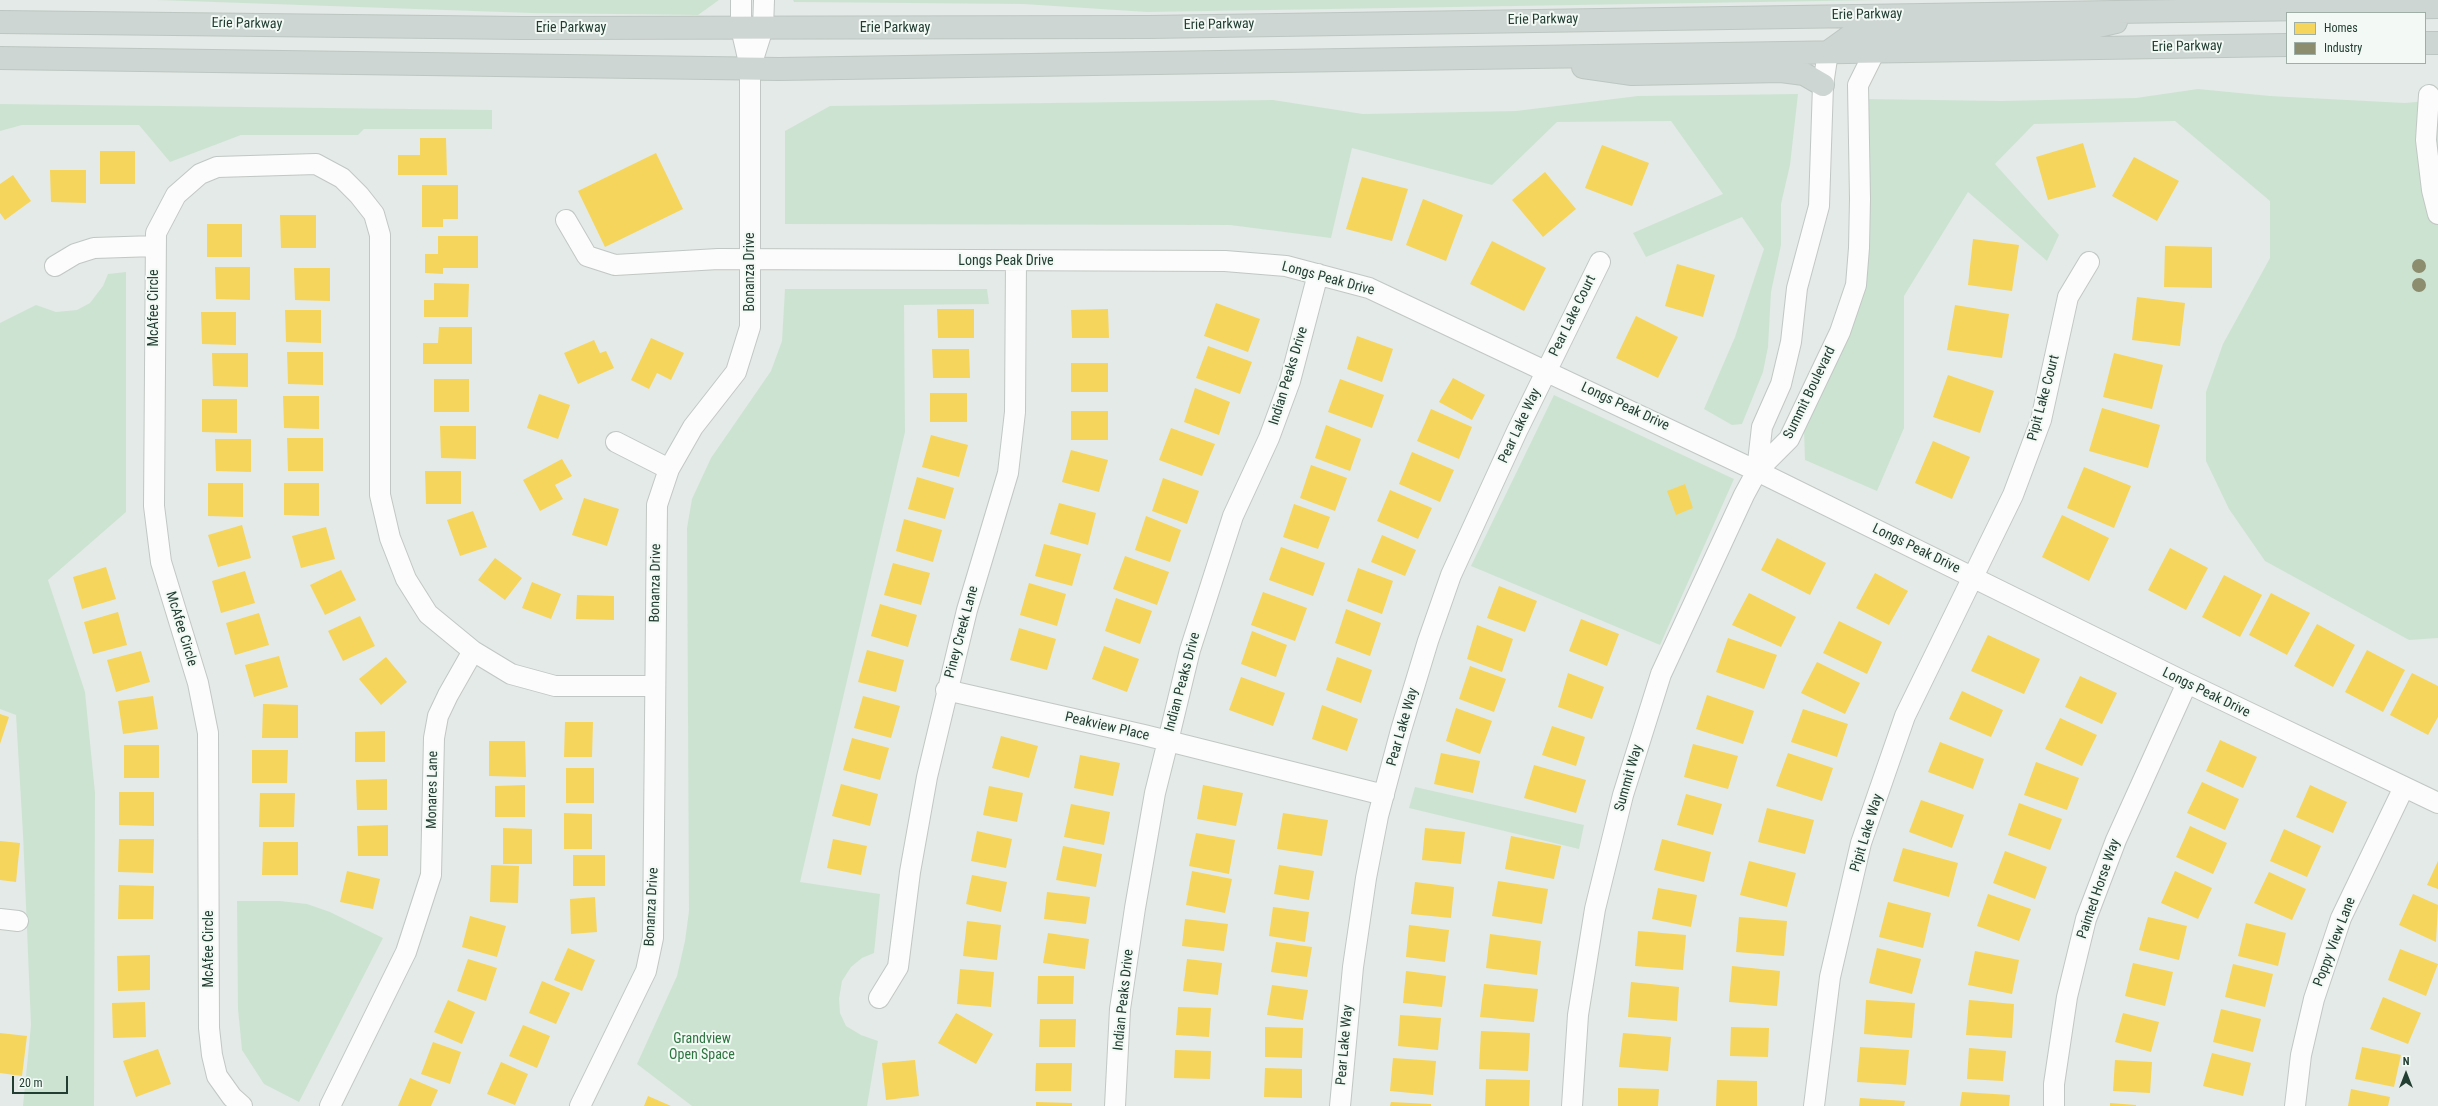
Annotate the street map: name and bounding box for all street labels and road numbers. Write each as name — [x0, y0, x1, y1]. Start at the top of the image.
street label: Erie Parkway — [1832, 6, 1902, 24]
street label: Erie Parkway — [1508, 11, 1578, 29]
street label: Erie Parkway — [212, 15, 282, 33]
street label: Erie Parkway — [1184, 16, 1254, 34]
street label: Erie Parkway — [536, 20, 606, 36]
street label: Erie Parkway — [860, 20, 930, 36]
street label: Erie Parkway — [2152, 38, 2222, 56]
street label: Bonanza Drive — [742, 233, 758, 311]
street label: Longs Peak Drive — [958, 253, 1054, 269]
street label: Longs Peak Drive — [1280, 259, 1376, 299]
street label: McAfee Circle — [146, 269, 162, 347]
street label: Pear Lake Court — [1546, 273, 1600, 359]
street label: Indian Peaks Drive — [1266, 325, 1312, 427]
street label: Summit Boulevard — [1780, 344, 1840, 442]
street label: Pipit Lake Court — [2024, 353, 2064, 443]
street label: Longs Peak Drive — [1578, 379, 1672, 435]
street label: Pear Lake Way — [1495, 386, 1545, 466]
street label: Longs Peak Drive — [1869, 521, 1963, 577]
street label: Bonanza Drive — [647, 543, 665, 623]
street label: Piney Creek Lane — [942, 584, 982, 680]
street label: McAfee Circle — [162, 590, 200, 668]
street label: Indian Peaks Drive — [1162, 631, 1204, 733]
street label: Longs Peak Drive — [2159, 665, 2253, 721]
street label: Pear Lake Way — [1384, 686, 1422, 768]
street label: Peakview Place — [1063, 709, 1151, 745]
street label: Summit Way — [1611, 743, 1647, 813]
street label: Monares Lane — [424, 751, 442, 829]
street label: Pipit Lake Way — [1847, 792, 1887, 874]
street label: Painted Horse Way — [2074, 837, 2124, 941]
street label: Bonanza Drive — [642, 867, 662, 947]
street label: Poppy View Lane — [2310, 895, 2360, 989]
street label: McAfee Circle — [201, 910, 217, 988]
street label: Indian Peaks Drive — [1110, 948, 1138, 1052]
street label: Pear Lake Way — [1333, 1004, 1357, 1086]

